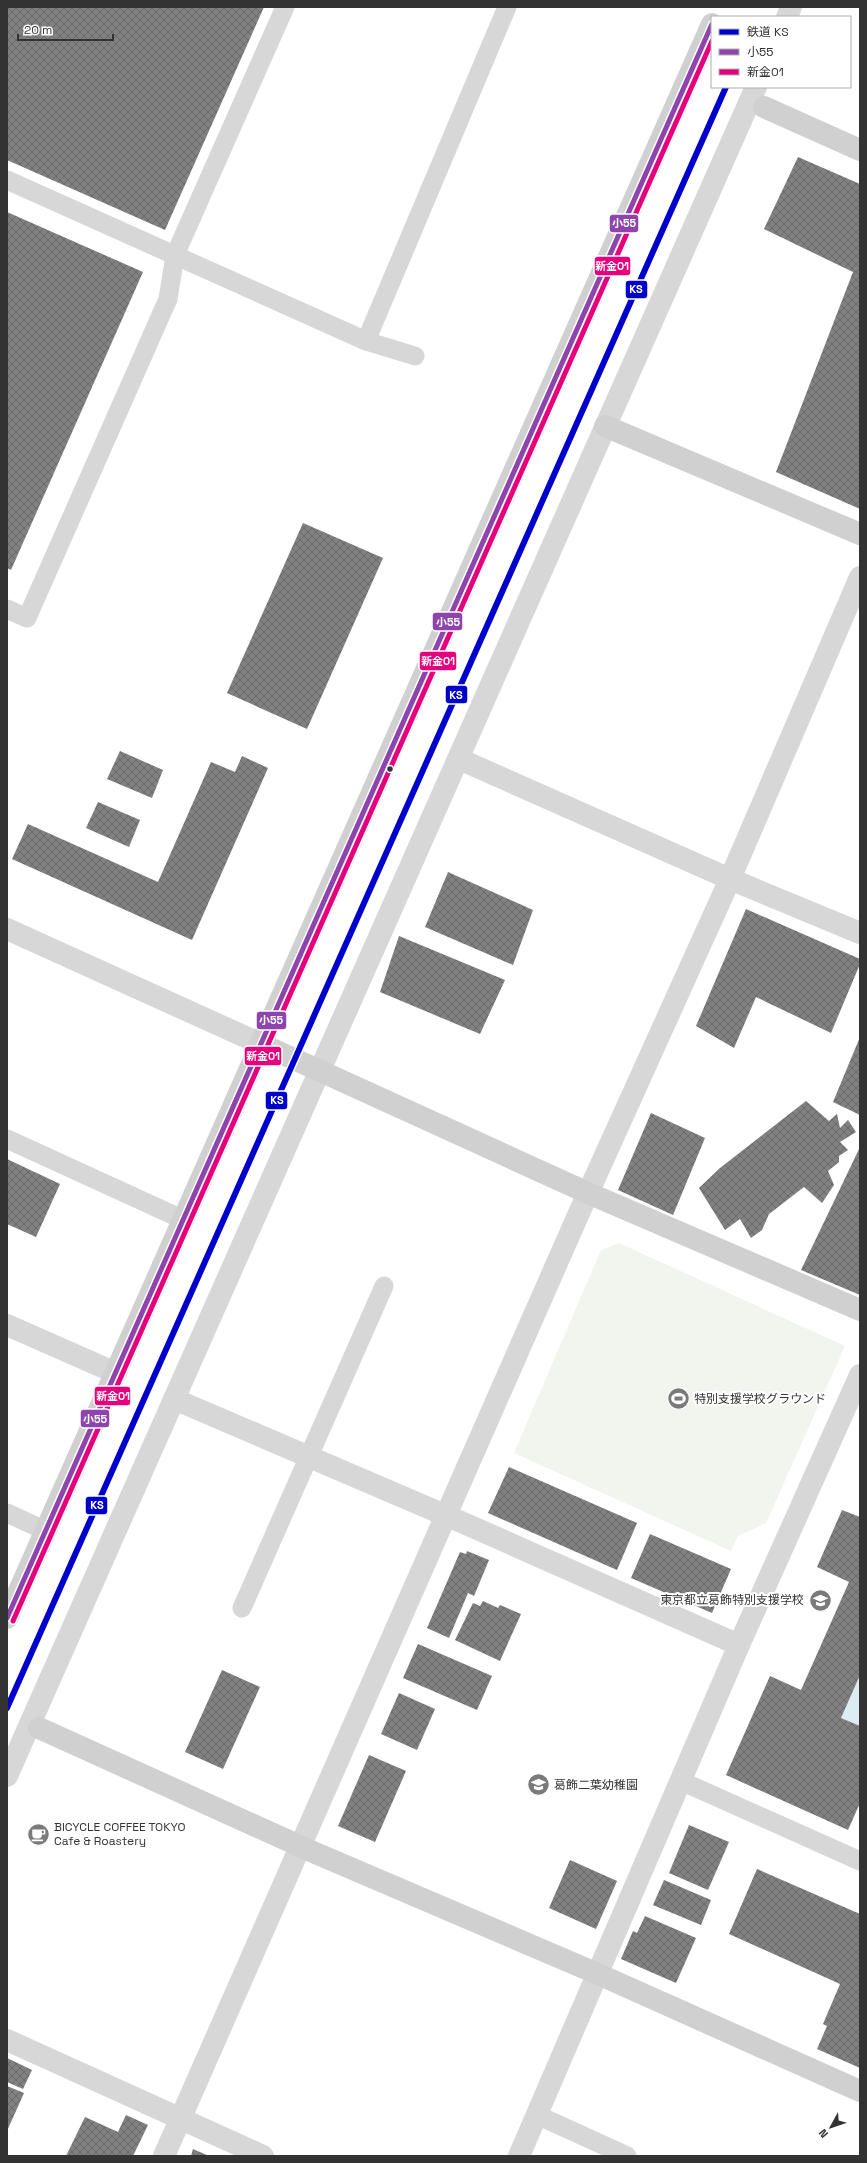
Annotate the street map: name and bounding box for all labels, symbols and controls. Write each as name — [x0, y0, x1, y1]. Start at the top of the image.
scale bar — [18, 16, 113, 42]
legend — [711, 16, 851, 88]
text: 20 m — [24, 22, 52, 38]
text: 鉄道 KS — [747, 24, 789, 40]
text: 小55 — [747, 44, 773, 60]
text: 新金01 — [747, 64, 784, 80]
line badge: 小55 — [609, 214, 639, 233]
text: 小55 — [612, 216, 636, 230]
line badge: 新金01 — [594, 256, 631, 276]
text: 新金01 — [595, 259, 629, 273]
line badge: KS — [625, 280, 648, 299]
text: KS — [629, 282, 643, 296]
line badge: 小55 — [432, 612, 463, 631]
text: 小55 — [436, 615, 460, 629]
line badge: 新金01 — [419, 651, 457, 671]
text: 新金01 — [421, 654, 455, 668]
line badge: KS — [445, 685, 468, 704]
text: KS — [449, 688, 463, 702]
unlabelled marker — [385, 764, 395, 774]
line badge: 小55 — [256, 1011, 287, 1030]
text: 小55 — [259, 1013, 283, 1027]
line badge: 新金01 — [244, 1046, 282, 1066]
text: 新金01 — [246, 1049, 280, 1063]
line badge: KS — [265, 1091, 288, 1110]
text: KS — [270, 1093, 284, 1107]
line badge: 新金01 — [94, 1386, 131, 1406]
sports icon: 特別支援学校グラウンド — [666, 1386, 692, 1412]
text: 新金01 — [96, 1389, 130, 1403]
place label: 特別支援学校グラウンド — [694, 1391, 826, 1407]
line badge: 小55 — [80, 1409, 110, 1428]
text: 小55 — [83, 1412, 107, 1426]
line badge: KS — [85, 1496, 108, 1515]
text: KS — [90, 1498, 104, 1512]
school or university icon: 東京都立葛飾特別支援学校 — [807, 1587, 833, 1613]
place label: 東京都立葛飾特別支援学校 — [660, 1592, 804, 1608]
school or university icon: 葛飾二葉幼稚園 — [526, 1772, 552, 1798]
place label: 葛飾二葉幼稚園 — [554, 1777, 638, 1793]
place label: BICYCLE COFFEE TOKYO Cafe & Roastery — [54, 1819, 186, 1849]
cafe icon: BICYCLE COFFEE TOKYO Cafe & Roastery — [25, 1821, 51, 1847]
north arrow — [811, 2107, 851, 2147]
text: N — [816, 2126, 831, 2141]

